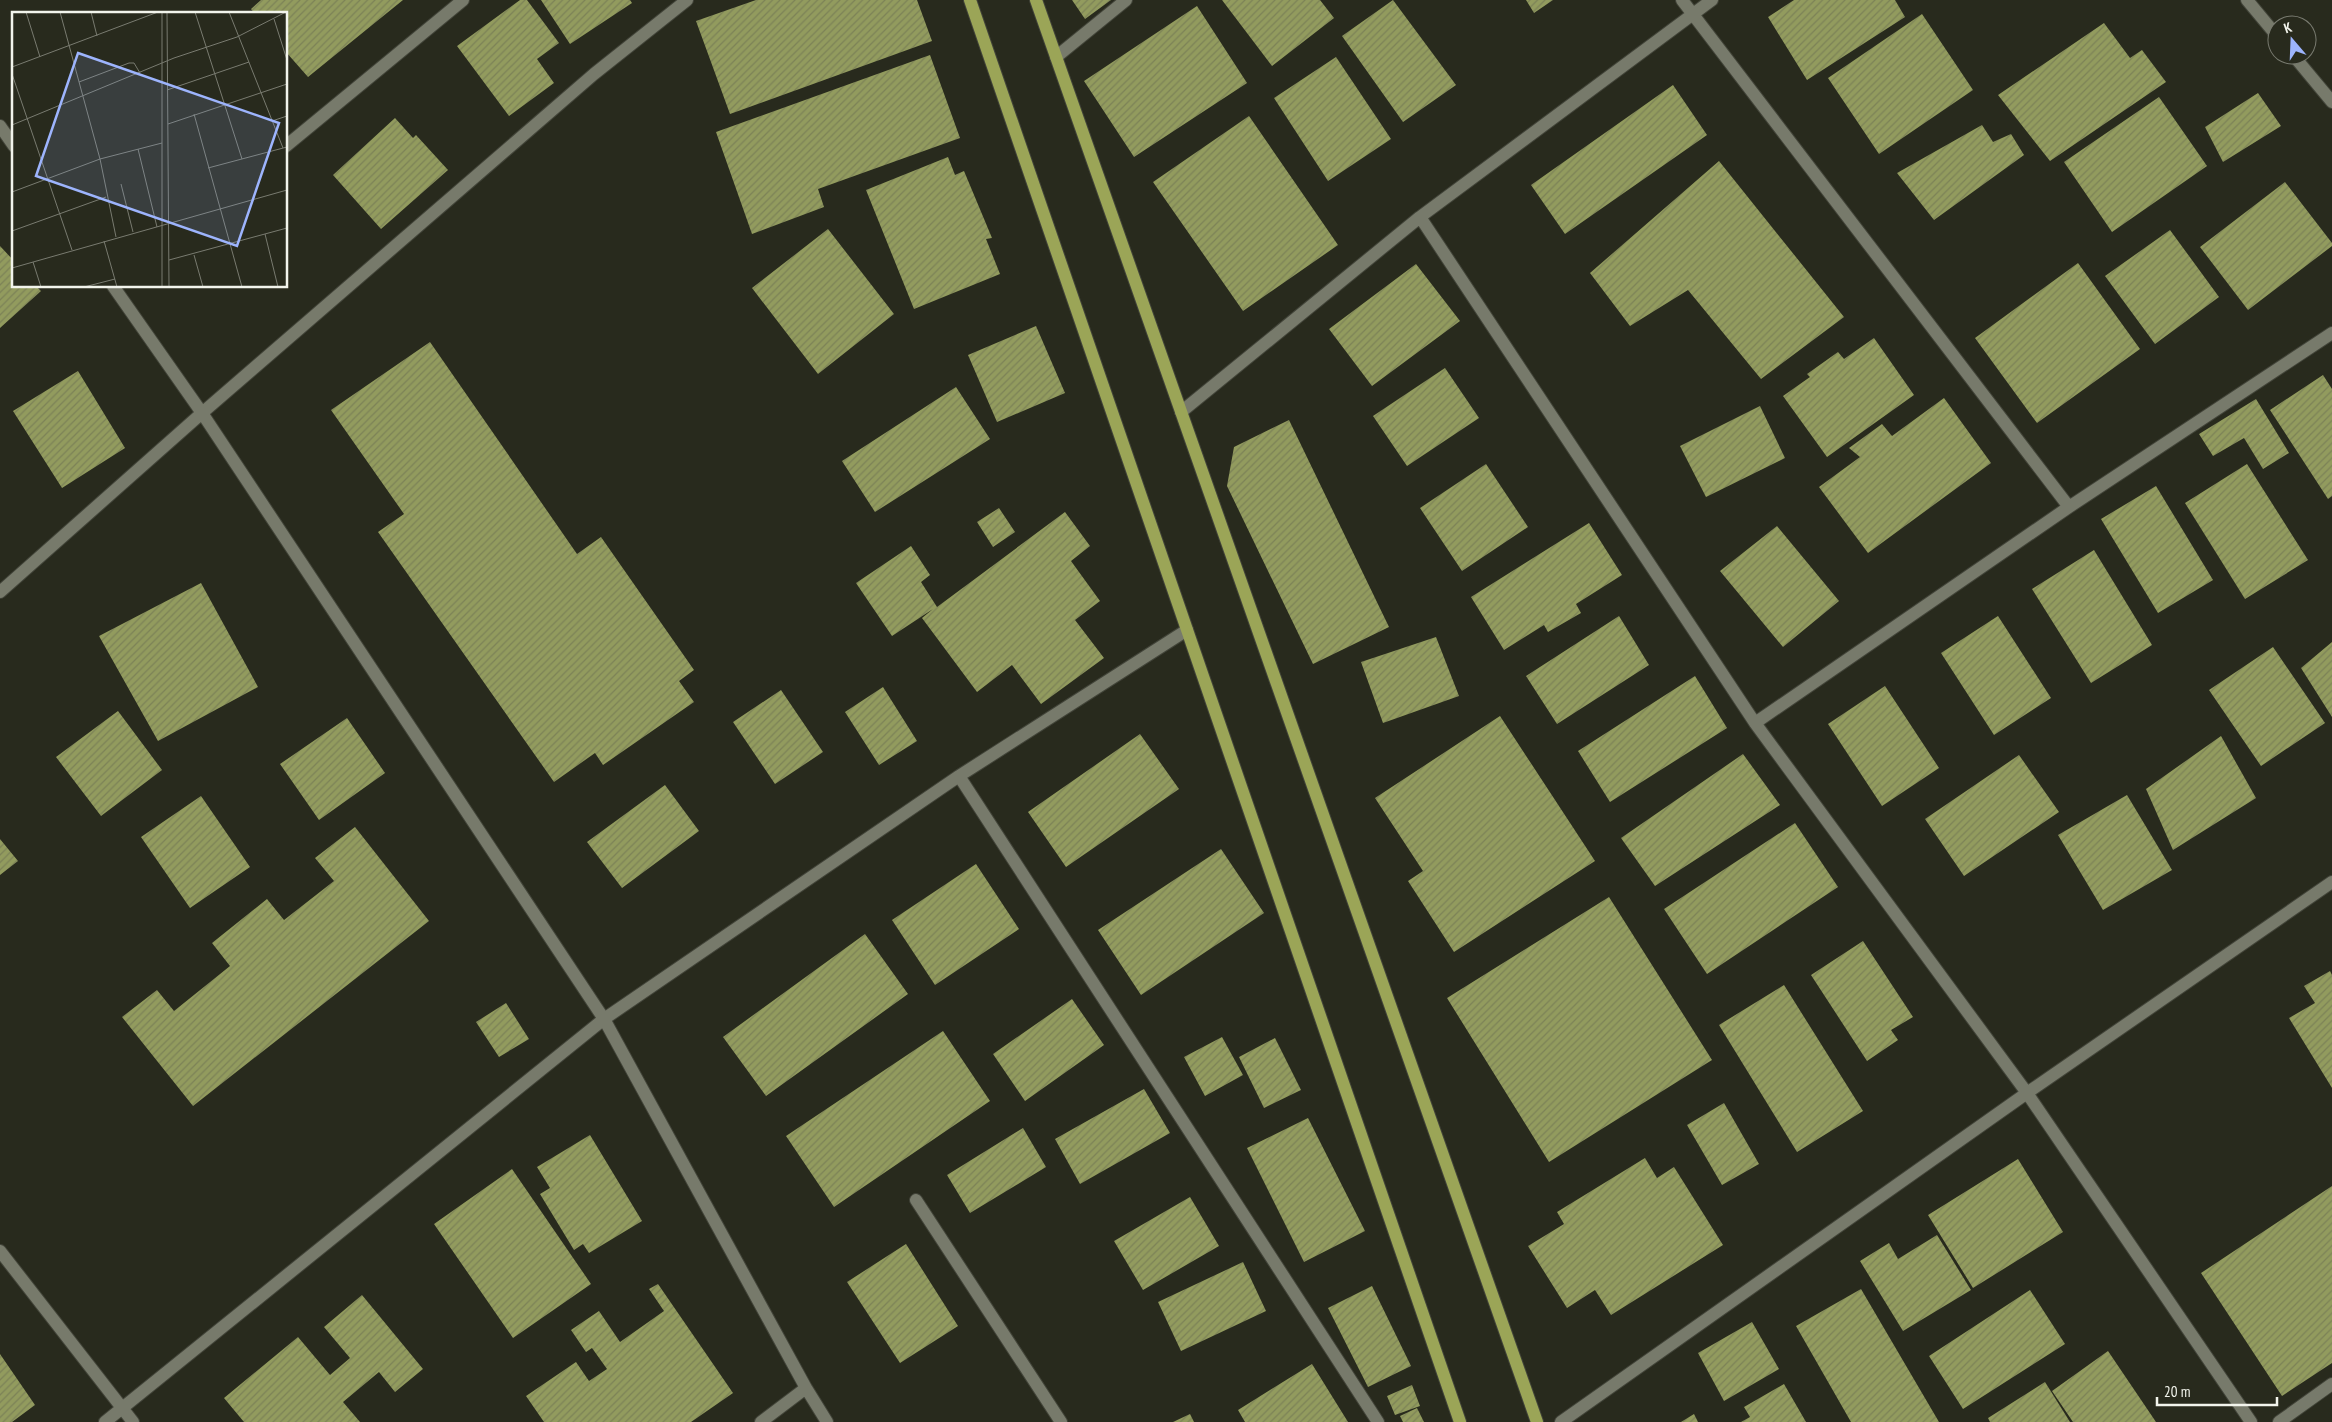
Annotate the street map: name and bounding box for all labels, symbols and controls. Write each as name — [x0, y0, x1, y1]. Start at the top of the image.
inset map — [12, 12, 288, 288]
north arrow — [2267, 15, 2317, 65]
text: K — [2281, 18, 2295, 37]
scale bar — [2157, 1374, 2277, 1406]
text: 20 m — [2164, 1382, 2190, 1401]

